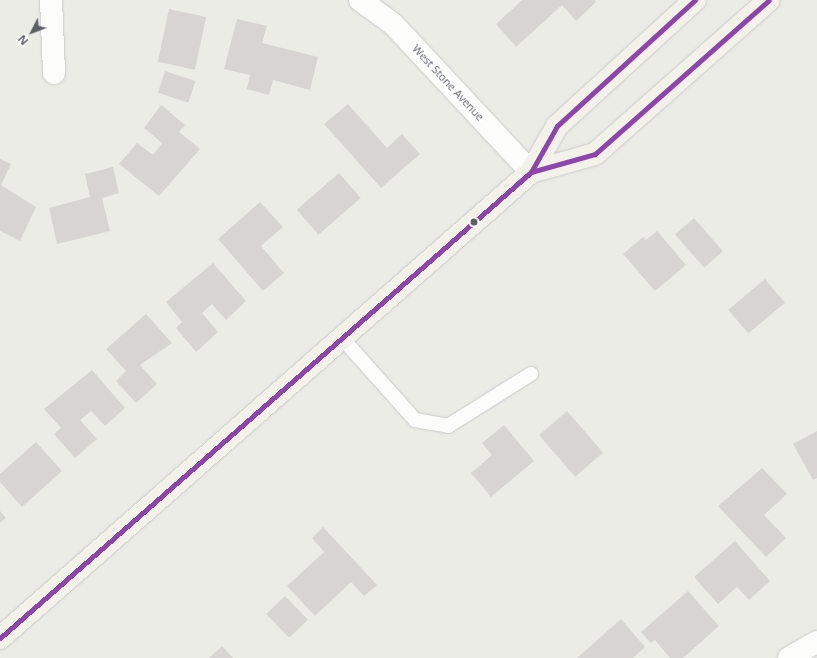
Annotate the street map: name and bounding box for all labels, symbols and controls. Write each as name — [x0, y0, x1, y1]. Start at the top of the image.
north arrow — [12, 12, 52, 52]
text: N — [14, 32, 31, 49]
street label: West Stone Avenue — [409, 42, 487, 124]
unlabelled marker — [469, 217, 479, 227]

